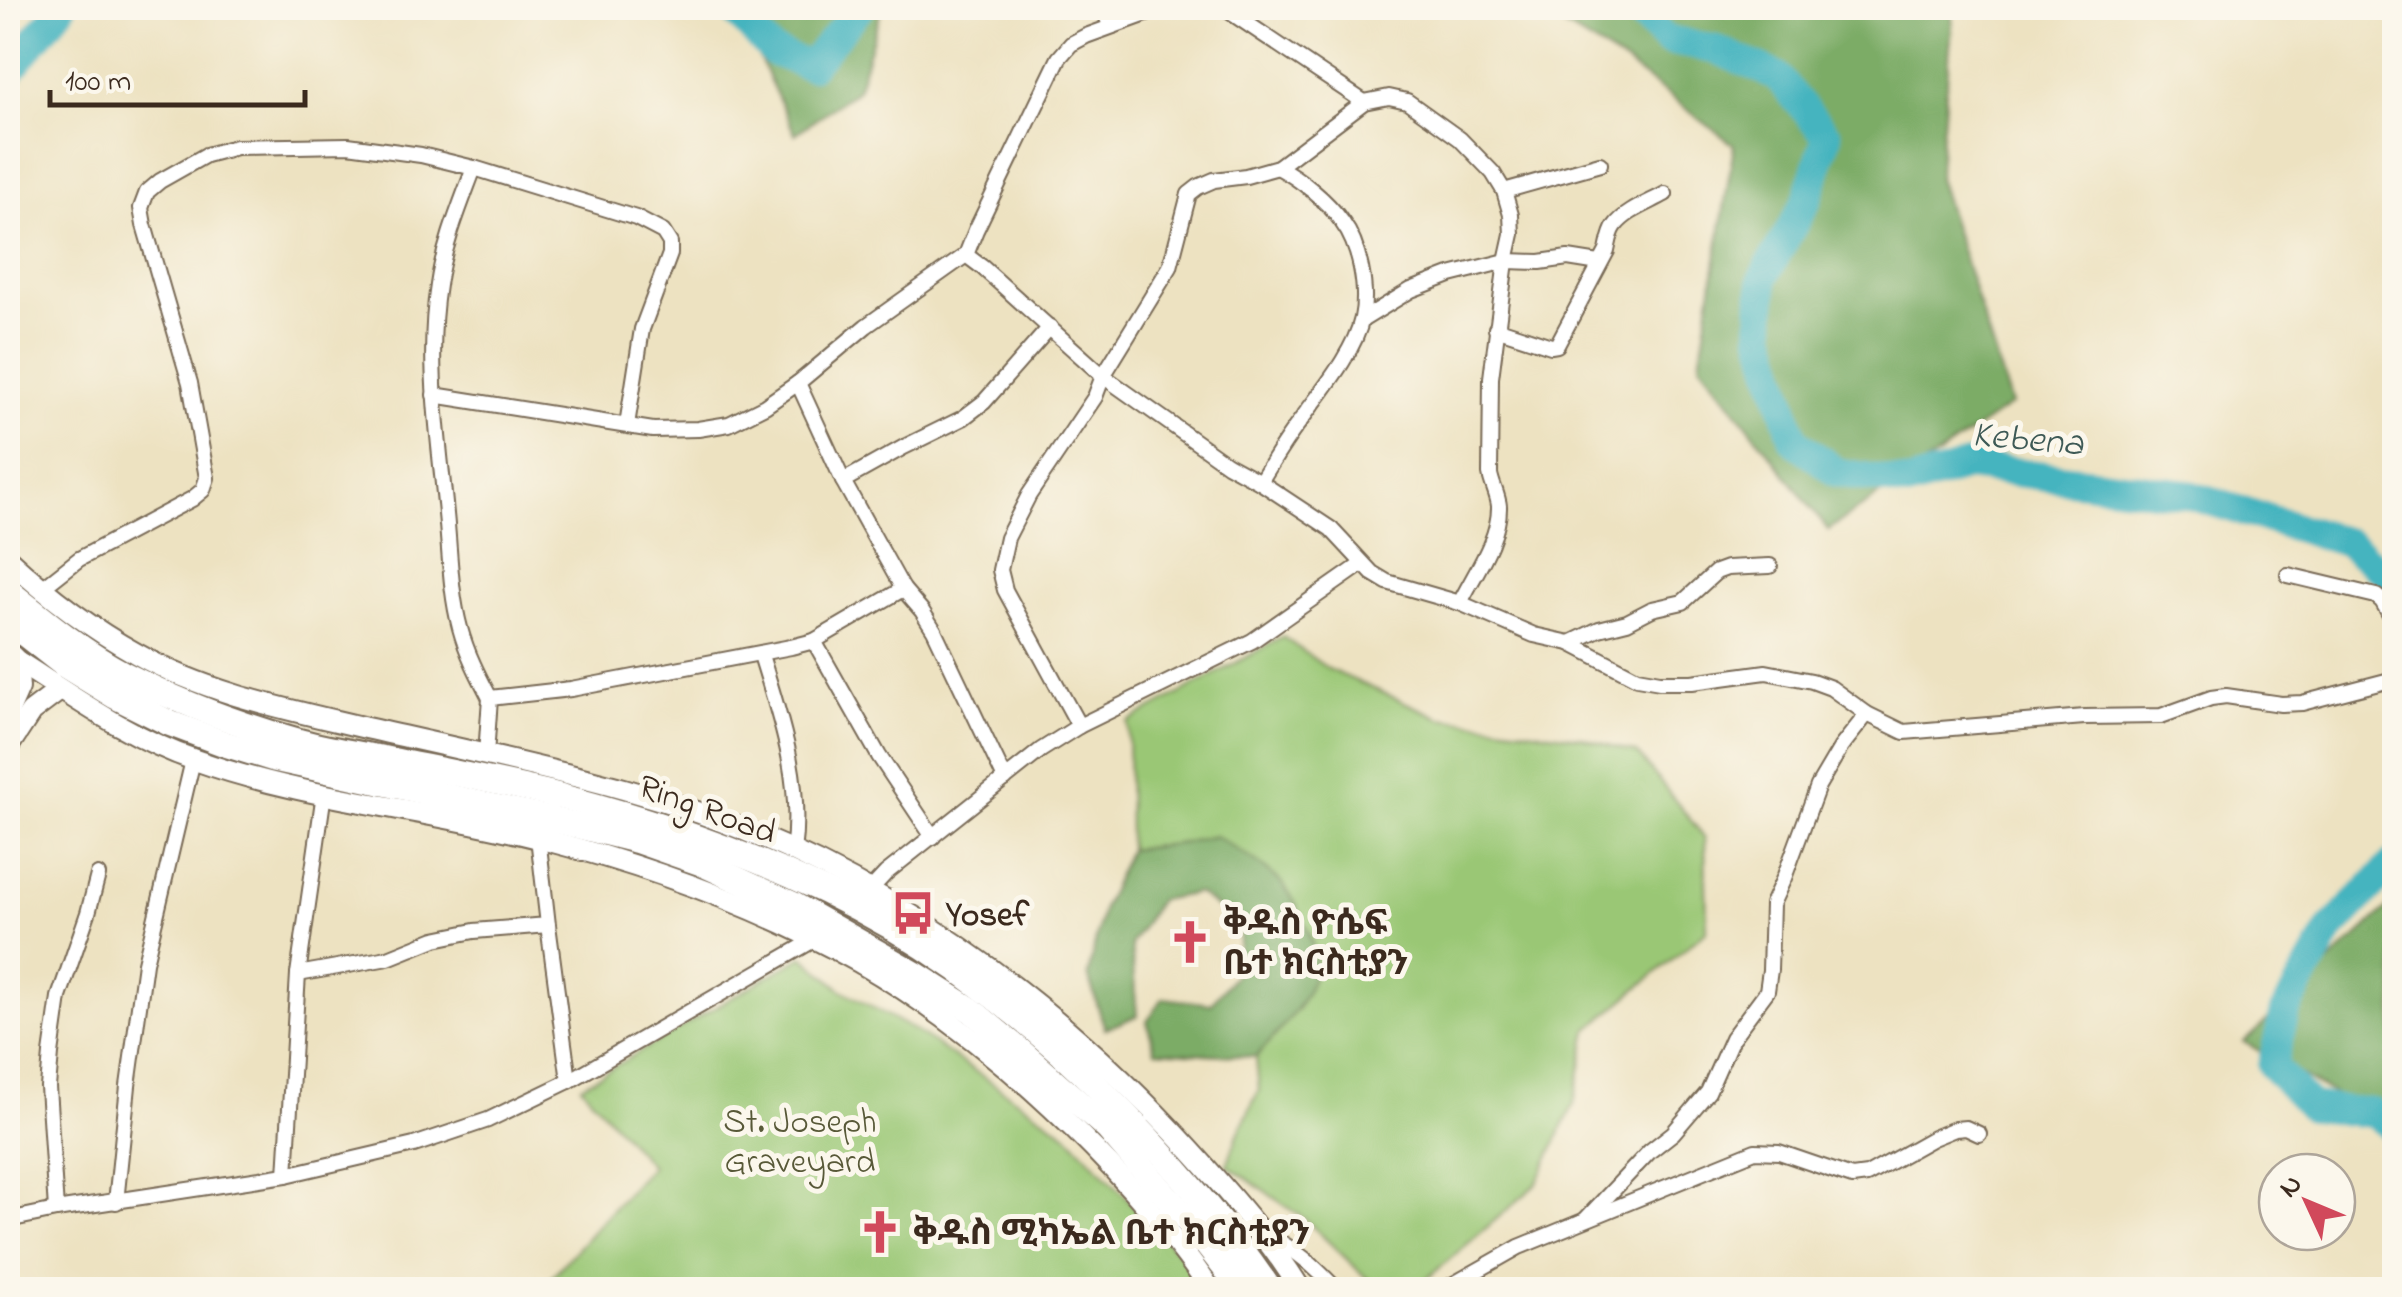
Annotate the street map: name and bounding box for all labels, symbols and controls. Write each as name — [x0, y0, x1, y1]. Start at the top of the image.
scale bar — [50, 45, 305, 107]
text: 100 m — [65, 61, 131, 105]
water label: Kebena — [1970, 408, 2086, 474]
street label: Ring Road — [631, 763, 783, 860]
bus stop icon: Yosef — [889, 889, 937, 937]
place label: Yosef — [945, 891, 1030, 942]
place label: ቅዱስ ዮሴፍ ቤተ ክርስቲያን — [1223, 900, 1408, 991]
church icon: ቅዱስ ዮሴፍ ቤተ ክርስቲያን — [1166, 918, 1214, 966]
park label: St. Joseph Graveyard — [723, 1098, 877, 1189]
north arrow — [2257, 1152, 2357, 1252]
text: N — [2270, 1166, 2313, 1208]
church icon: ቅዱስ ሚካኤል ቤተ ክርስቲያን — [856, 1208, 904, 1256]
place label: ቅዱስ ሚካኤል ቤተ ክርስቲያን — [913, 1210, 1310, 1261]

